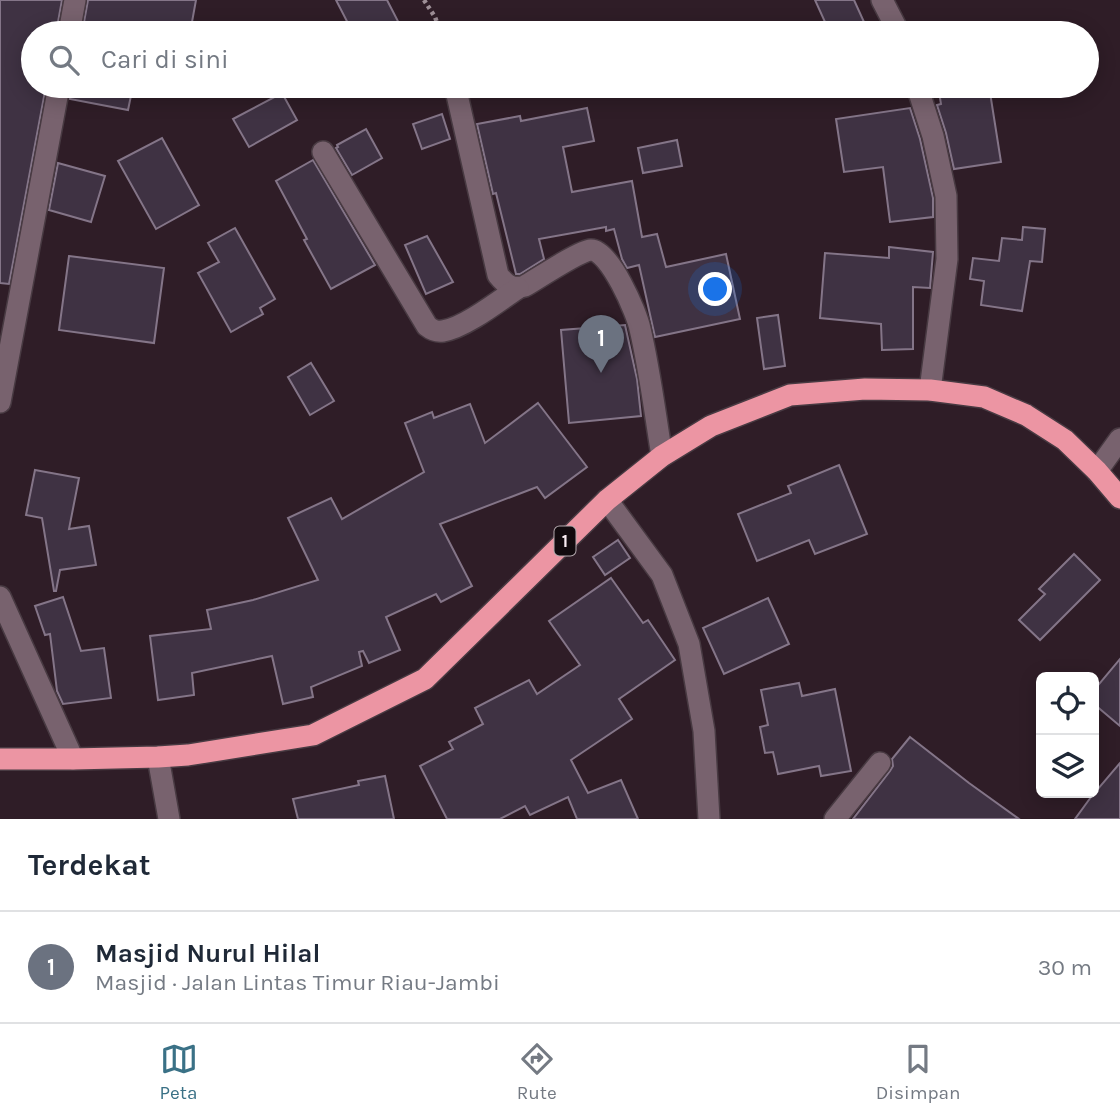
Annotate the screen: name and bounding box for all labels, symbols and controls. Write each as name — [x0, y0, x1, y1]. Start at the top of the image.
search box — [21, 21, 1099, 98]
icon: search — [45, 41, 83, 79]
text: Cari di sini — [101, 44, 229, 75]
your location — [698, 272, 732, 306]
pin: 1 — [578, 315, 624, 373]
road number: 1 — [554, 526, 576, 556]
map controls — [1036, 672, 1099, 798]
button: locate — [1036, 672, 1099, 735]
button: layers — [1036, 735, 1099, 798]
text: Terdekat — [28, 847, 151, 883]
text: Masjid Nurul Hilal — [95, 938, 320, 969]
text: 1 — [47, 954, 55, 981]
text: 30 m — [1038, 954, 1092, 981]
text: Masjid · Jalan Lintas Timur Riau-Jambi — [95, 969, 500, 996]
tab: Peta — [160, 1040, 198, 1104]
tab: Rute — [517, 1040, 557, 1104]
tab: Disimpan — [876, 1040, 960, 1104]

